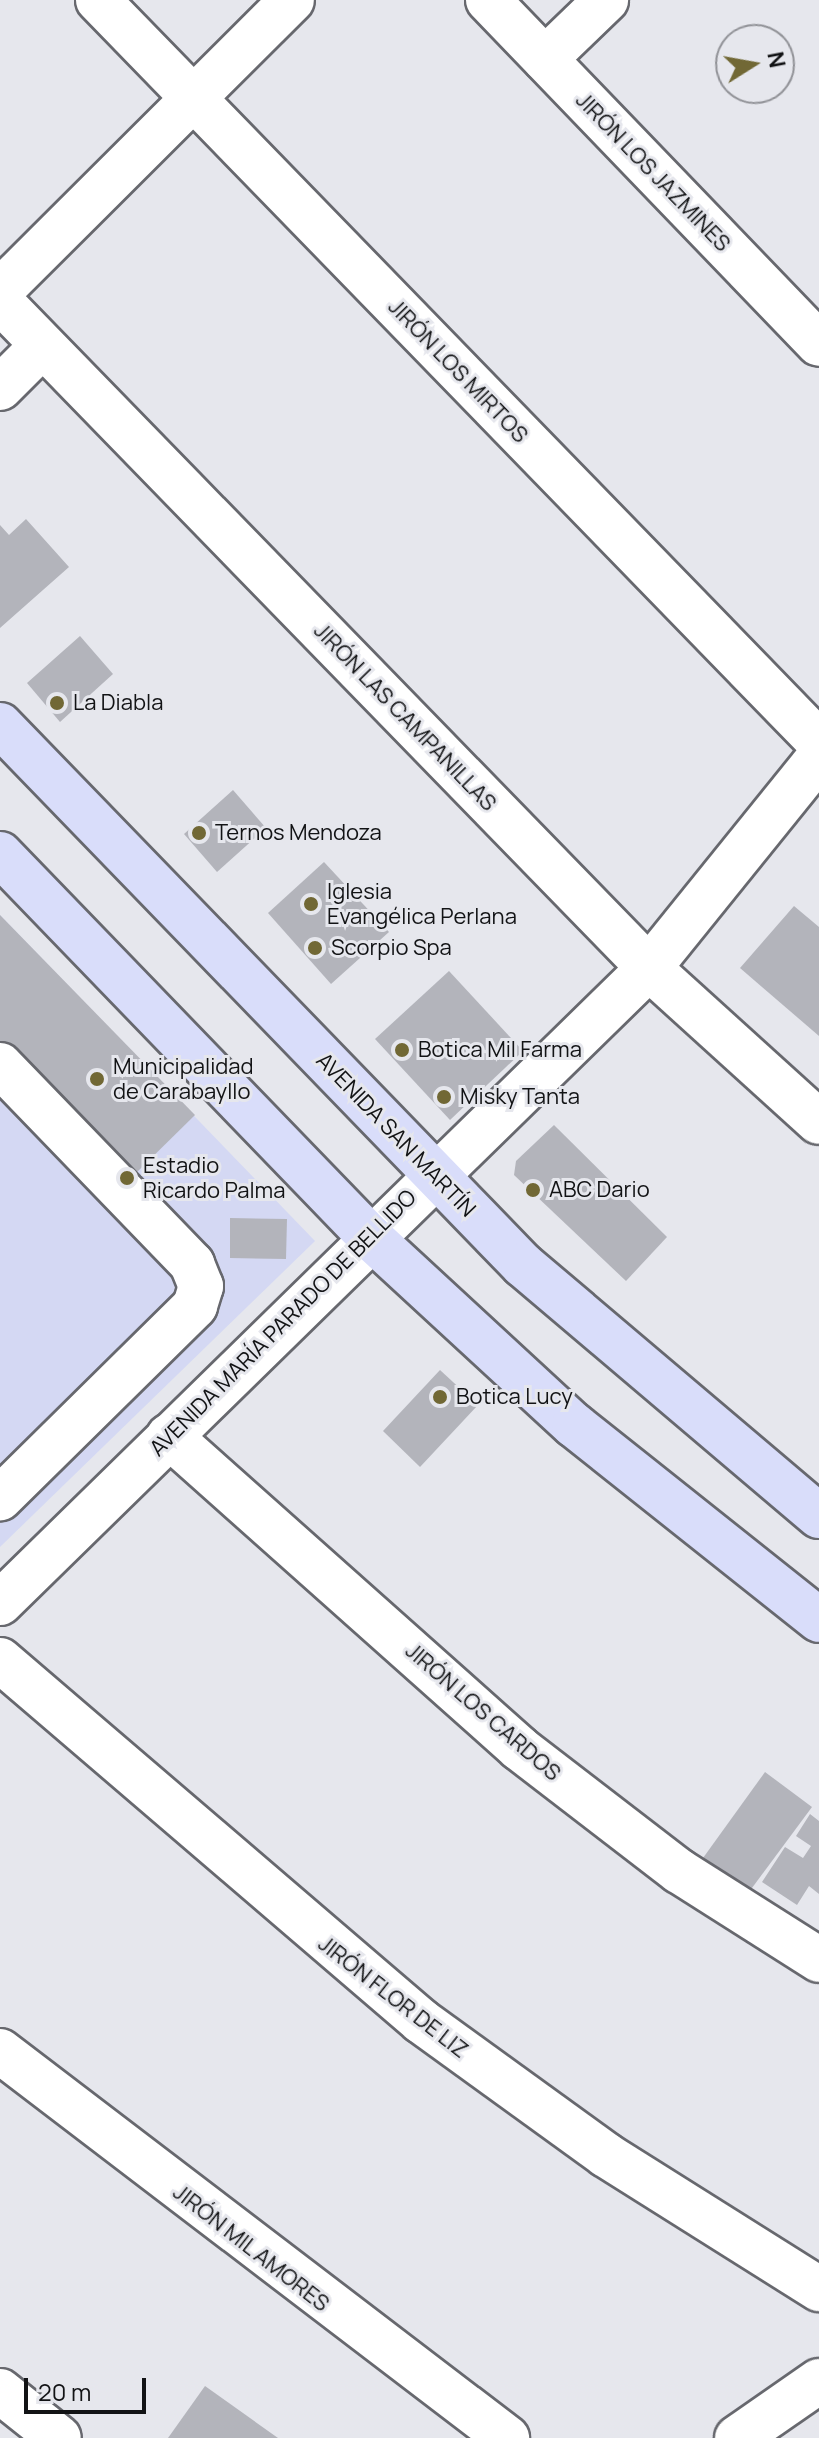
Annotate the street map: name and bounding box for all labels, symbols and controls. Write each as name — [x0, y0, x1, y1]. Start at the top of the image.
north arrow — [715, 24, 795, 104]
text: N — [760, 49, 793, 70]
street label: JIRÓN LOS JAZMINES — [570, 87, 736, 257]
street label: JIRÓN LOS MIRTOS — [383, 294, 533, 448]
street label: JIRÓN LAS CAMPANILLAS — [308, 618, 502, 816]
place label: La Diabla — [73, 690, 163, 716]
marker: La Diabla — [48, 694, 66, 712]
place label: Ternos Mendoza — [215, 820, 382, 846]
marker: Ternos Mendoza — [190, 824, 208, 842]
place label: Iglesia Evangélica Perlana — [327, 878, 517, 930]
marker: Iglesia Evangélica Perlana — [302, 895, 320, 913]
place label: Scorpio Spa — [331, 935, 452, 961]
marker: Scorpio Spa — [306, 939, 324, 957]
place label: Botica Mil Farma — [418, 1037, 582, 1063]
marker: Botica Mil Farma — [393, 1041, 411, 1059]
street label: AVENIDA SAN MARTÍN — [311, 1048, 481, 1222]
place label: Municipalidad de Carabayllo — [113, 1053, 254, 1104]
marker: Municipalidad de Carabayllo — [88, 1070, 106, 1088]
place label: Misky Tanta — [460, 1084, 580, 1110]
marker: Misky Tanta — [435, 1088, 453, 1106]
place label: Estadio Ricardo Palma — [143, 1152, 286, 1204]
marker: Estadio Ricardo Palma — [118, 1169, 136, 1187]
place label: ABC Dario — [549, 1177, 650, 1203]
marker: ABC Dario — [524, 1181, 542, 1199]
street label: AVENIDA MARÍA PARADO DE BELLIDO — [144, 1184, 422, 1462]
place label: Botica Lucy — [456, 1384, 573, 1410]
marker: Botica Lucy — [431, 1388, 449, 1406]
street label: JIRÓN LOS CARDOS — [400, 1638, 566, 1786]
street label: JIRÓN FLOR DE LIZ — [313, 1931, 473, 2063]
street label: JIRÓN MIL AMORES — [167, 2179, 335, 2317]
scale bar — [28, 2362, 150, 2412]
text: 20 m — [38, 2375, 91, 2408]

